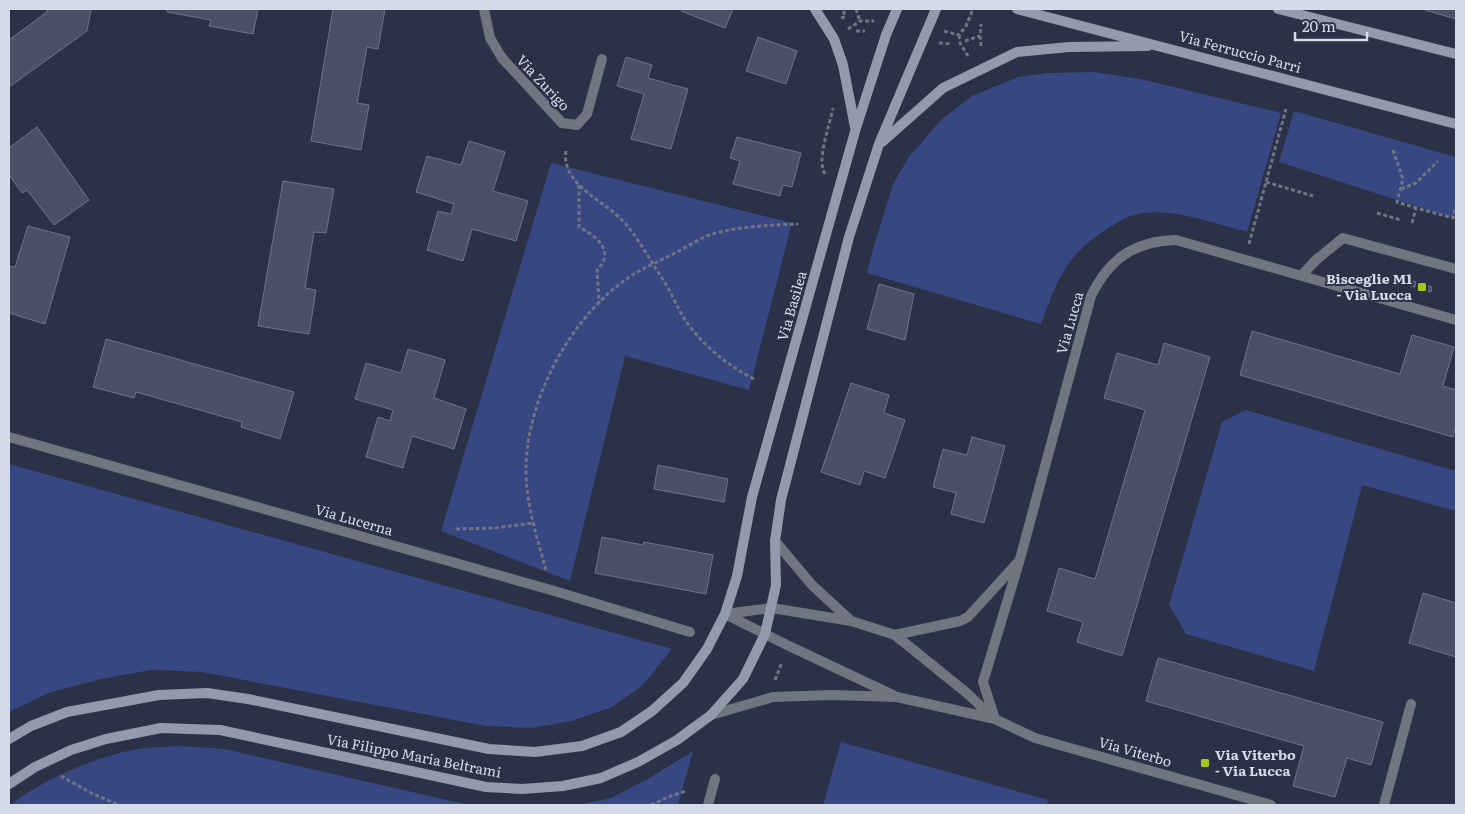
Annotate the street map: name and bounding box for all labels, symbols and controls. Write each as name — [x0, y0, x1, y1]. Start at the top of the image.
scale bar — [1295, 10, 1368, 42]
text: 20 m — [1302, 14, 1336, 37]
street label: Via Ferruccio Parri — [1177, 25, 1304, 77]
street label: Via Zurigo — [513, 50, 575, 115]
street label: Via Basilea — [771, 268, 811, 343]
place label: Bisceglie M1 - Via Lucca — [1326, 268, 1413, 304]
marker: Bisceglie M1 - Via Lucca — [1416, 281, 1428, 293]
street label: Via Lucca — [1051, 289, 1088, 356]
street label: Via Lucerna — [313, 498, 396, 540]
street label: Via Filippo Maria Beltrami — [325, 728, 503, 782]
street label: Via Viterbo — [1096, 731, 1174, 771]
place label: Via Viterbo - Via Lucca — [1215, 744, 1296, 780]
marker: Via Viterbo - Via Lucca — [1199, 757, 1211, 769]

